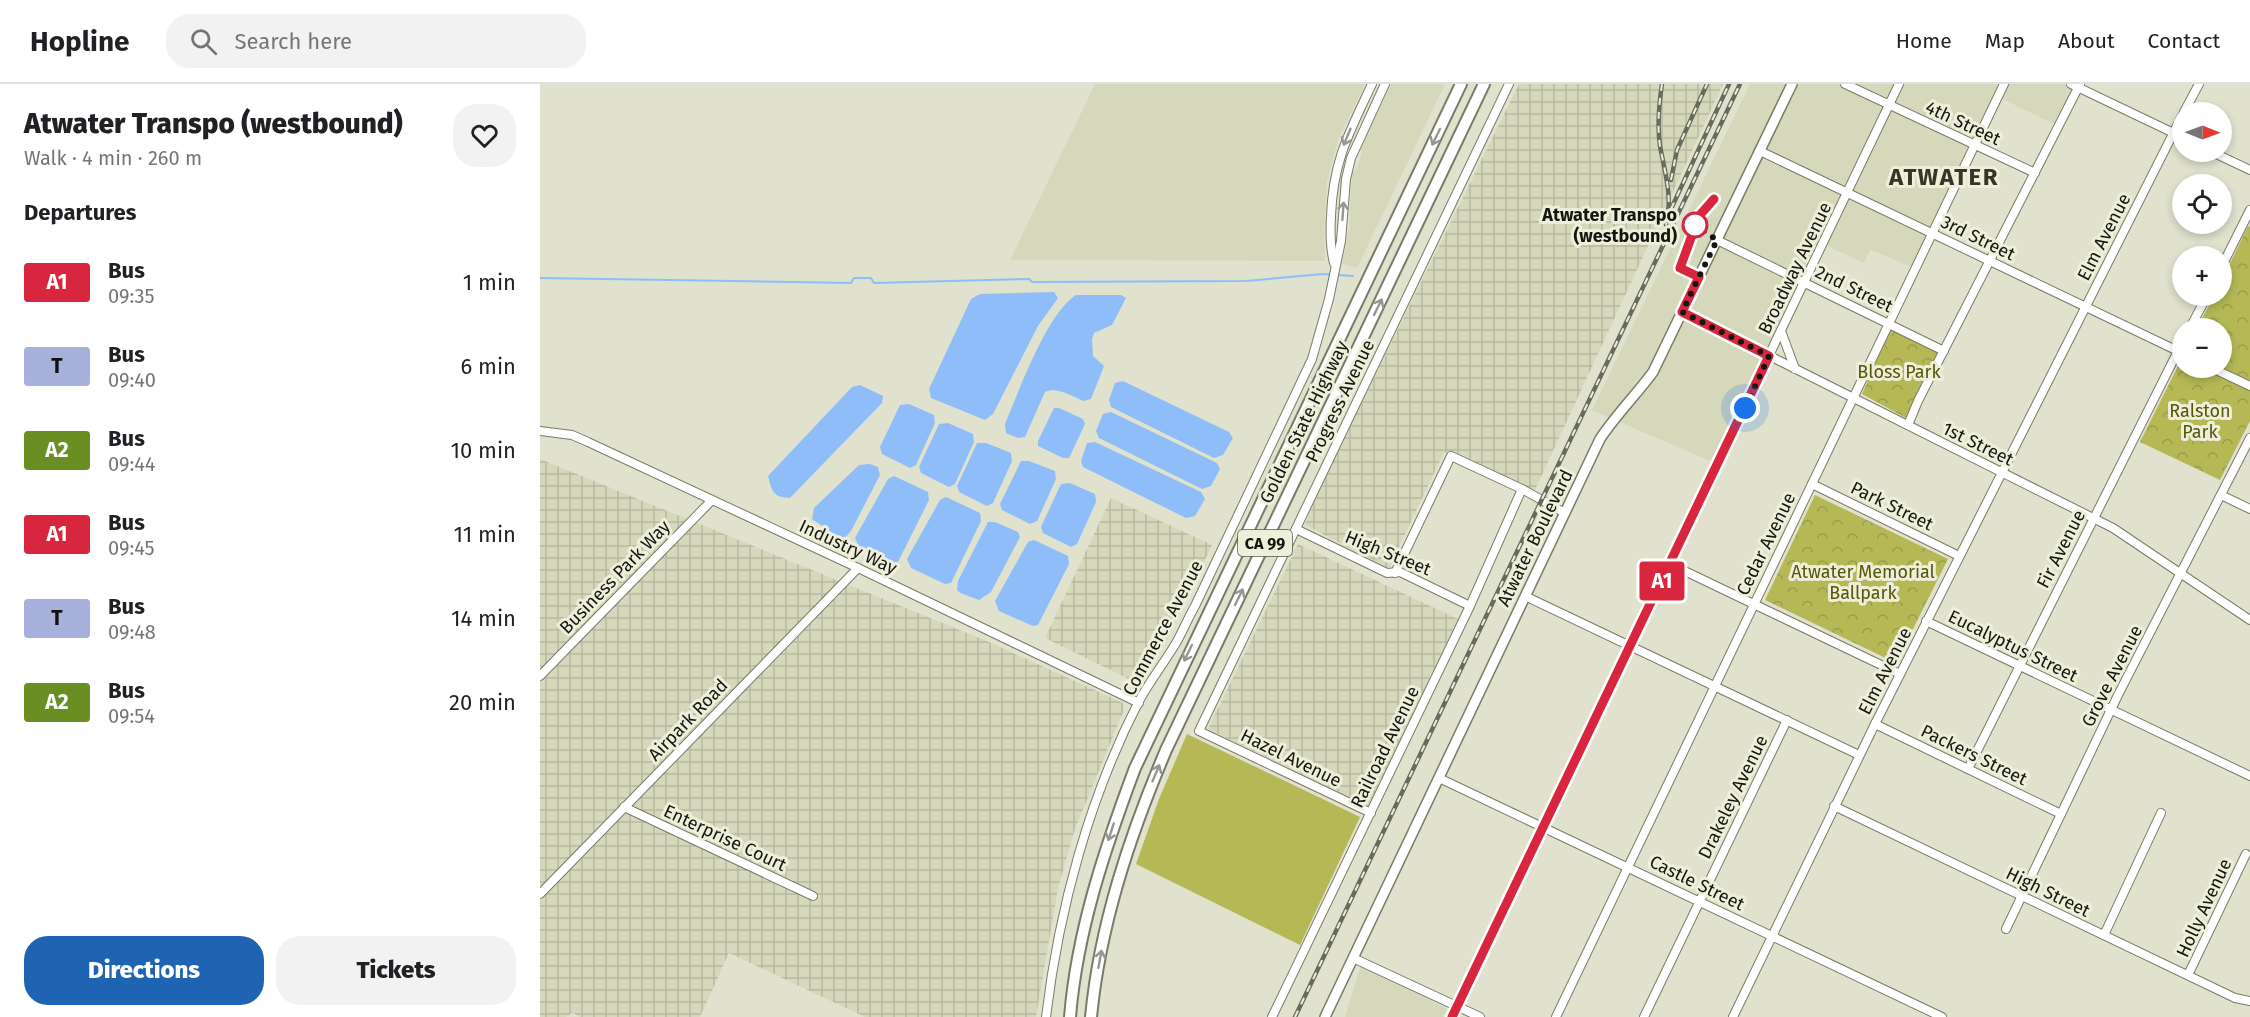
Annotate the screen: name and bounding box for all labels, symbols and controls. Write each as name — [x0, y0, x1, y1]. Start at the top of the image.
search box — [166, 14, 586, 68]
text: Hopline — [30, 25, 130, 58]
icon: search — [187, 25, 220, 58]
text: Search here — [235, 28, 352, 55]
text: Home — [1896, 28, 1952, 54]
text: Map — [1985, 28, 2025, 54]
text: About — [2058, 28, 2115, 54]
text: Contact — [2148, 28, 2220, 54]
street label: 4th Street — [1922, 96, 2004, 150]
north arrow — [2172, 102, 2232, 162]
map controls — [2172, 102, 2232, 378]
button: heart — [453, 104, 516, 167]
text: Atwater Transpo (westbound) — [24, 107, 403, 140]
one-way arrow — [1341, 127, 1352, 146]
one-way arrow — [1429, 127, 1441, 145]
text: Walk · 4 min · 260 m — [24, 146, 202, 170]
district label: ATWATER — [1888, 163, 1999, 191]
button: locate — [2172, 174, 2232, 234]
street label: Elm Avenue — [2073, 190, 2135, 284]
text: Departures — [24, 199, 136, 226]
street label: Broadway Avenue — [1754, 199, 1836, 337]
one-way arrow — [1338, 202, 1349, 221]
place label: Atwater Transpo (westbound) — [1541, 204, 1677, 247]
street label: 3rd Street — [1937, 211, 2019, 266]
marker: Atwater Transpo (westbound) — [1682, 212, 1708, 238]
button: + — [2172, 246, 2232, 306]
text: Bus — [108, 257, 145, 284]
street label: 2nd Street — [1812, 261, 1897, 317]
text: A1 — [46, 269, 68, 295]
text: 1 min — [463, 269, 516, 296]
text: 09:35 — [108, 284, 154, 308]
one-way arrow — [1372, 298, 1384, 316]
button: − — [2172, 318, 2232, 378]
street label: Progress Avenue — [1301, 336, 1379, 466]
street label: Golden State Highway — [1255, 337, 1353, 507]
text: Bus — [108, 341, 145, 368]
text: T — [51, 353, 63, 379]
text: 6 min — [460, 353, 516, 380]
park label: Bloss Park — [1857, 361, 1942, 383]
text: 09:40 — [108, 368, 156, 392]
your location — [1730, 393, 1760, 423]
park label: Ralston Park — [2169, 400, 2231, 443]
street label: 1st Street — [1939, 417, 2018, 471]
text: Bus — [108, 425, 145, 452]
text: A2 — [45, 437, 69, 463]
text: 10 min — [450, 437, 516, 464]
text: 09:44 — [108, 452, 155, 476]
street label: Atwater Boulevard — [1492, 466, 1578, 610]
street label: Park Street — [1847, 477, 1937, 536]
street label: Cedar Avenue — [1732, 489, 1800, 599]
street label: Fir Avenue — [2032, 506, 2090, 592]
text: Bus — [108, 509, 145, 536]
street label: Business Park Way — [555, 515, 675, 638]
street label: Industry Way — [796, 515, 900, 579]
text: A1 — [46, 521, 68, 547]
text: 11 min — [453, 521, 516, 548]
street label: High Street — [1342, 526, 1435, 580]
road number: CA 99 — [1238, 530, 1292, 556]
text: 09:45 — [108, 536, 155, 560]
street label: Commerce Avenue — [1118, 557, 1208, 699]
park label: Atwater Memorial Ballpark — [1791, 561, 1935, 604]
line badge: A1 — [1635, 562, 1689, 600]
text: A1 — [1651, 568, 1673, 594]
one-way arrow — [1234, 588, 1246, 606]
text: Bus — [108, 593, 145, 620]
text: T — [51, 605, 63, 631]
text: 14 min — [451, 605, 516, 632]
street label: Eucalyptus Street — [1945, 605, 2082, 687]
text: 09:48 — [108, 620, 156, 644]
street label: Grove Avenue — [2077, 621, 2147, 731]
street label: Elm Avenue — [1854, 624, 1916, 718]
one-way arrow — [1181, 644, 1193, 662]
street label: Airpark Road — [644, 675, 732, 765]
text: Bus — [108, 677, 145, 704]
street label: Railroad Avenue — [1346, 683, 1424, 811]
text: A2 — [45, 689, 69, 715]
text: 20 min — [449, 689, 516, 716]
text: 09:54 — [108, 704, 155, 728]
street label: Packers Street — [1917, 720, 2031, 790]
street label: Hazel Avenue — [1237, 724, 1345, 792]
street label: Drakeley Avenue — [1694, 732, 1772, 862]
one-way arrow — [1151, 764, 1162, 783]
street label: Enterprise Court — [660, 800, 790, 876]
one-way arrow — [1105, 822, 1116, 841]
street label: Castle Street — [1646, 851, 1748, 916]
street label: Holly Avenue — [2172, 855, 2236, 961]
street label: High Street — [2002, 862, 2094, 922]
button: Directions — [24, 936, 264, 1005]
button: Tickets — [276, 936, 516, 1005]
one-way arrow — [1095, 950, 1106, 970]

